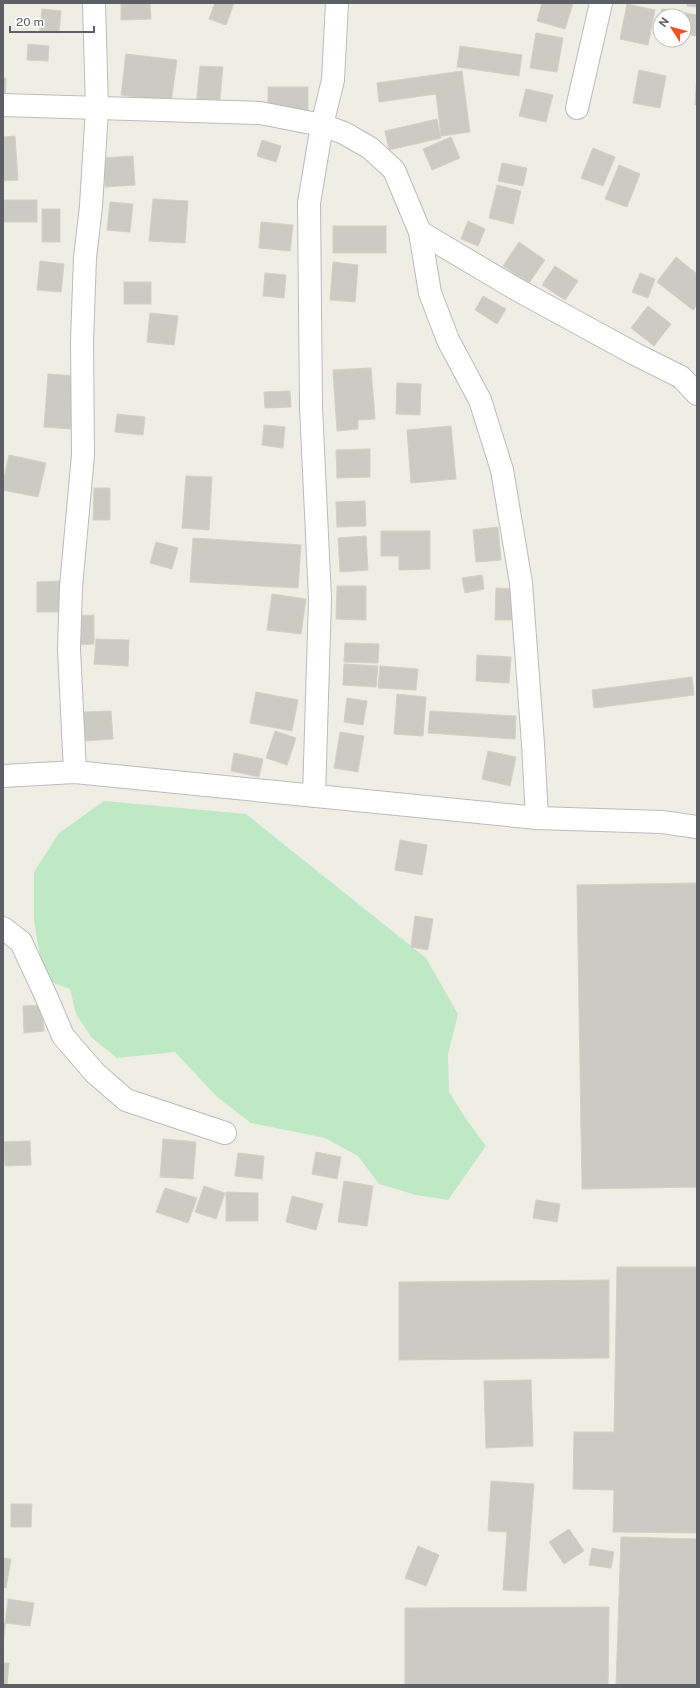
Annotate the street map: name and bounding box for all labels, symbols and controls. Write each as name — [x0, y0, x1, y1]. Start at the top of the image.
scale bar — [10, 8, 94, 34]
north arrow — [652, 8, 692, 48]
text: 20 m — [16, 15, 44, 29]
text: N — [657, 15, 671, 29]

